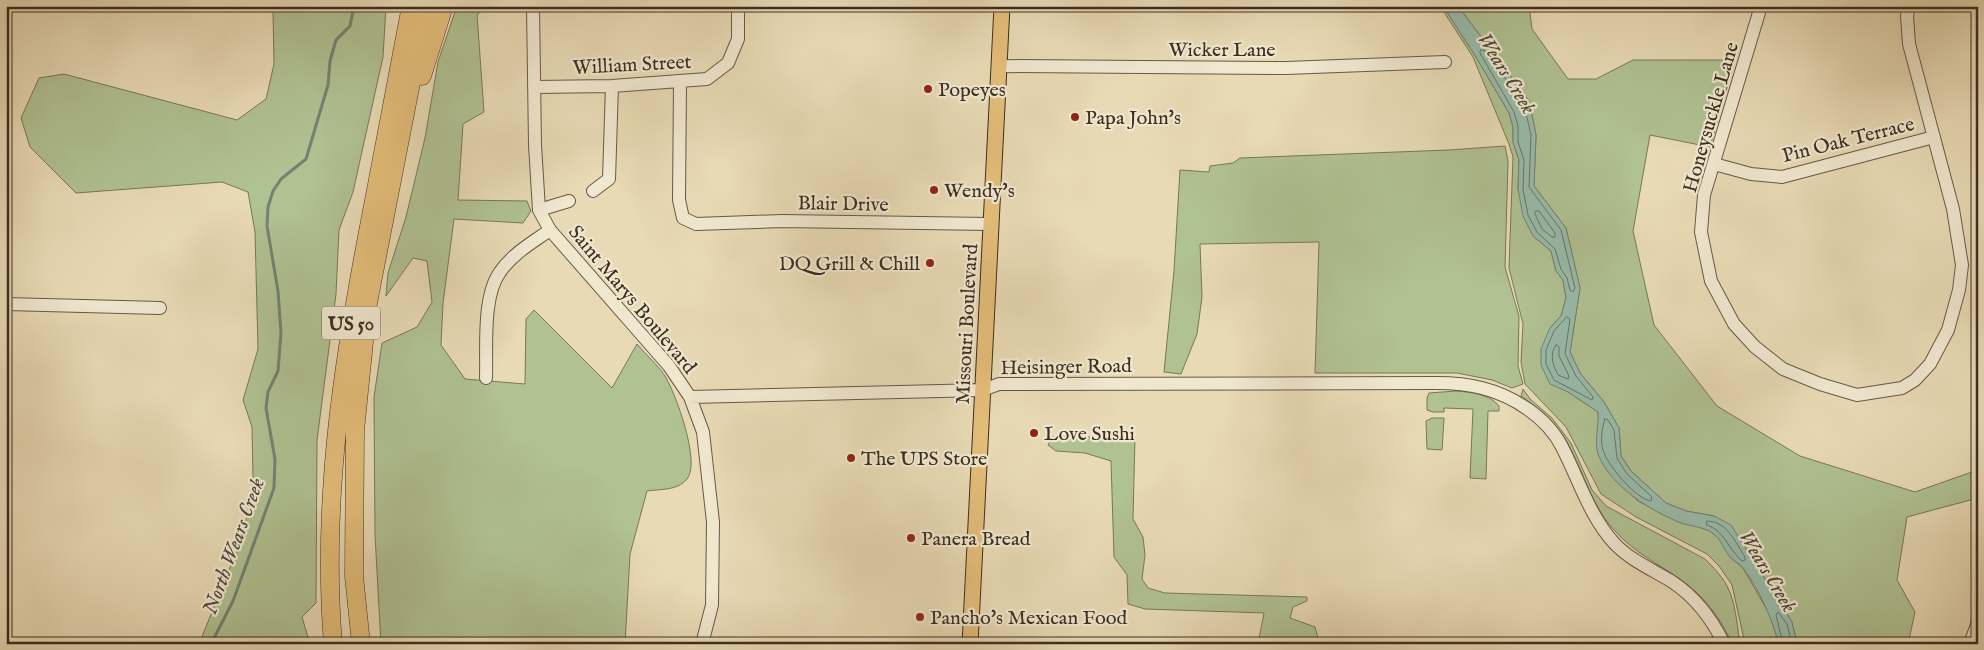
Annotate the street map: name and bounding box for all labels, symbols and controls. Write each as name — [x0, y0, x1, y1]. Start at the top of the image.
water label: Wears Creek — [1470, 28, 1542, 120]
street label: Wicker Lane — [1168, 38, 1276, 63]
street label: Honeysuckle Lane — [1678, 39, 1745, 196]
street label: William Street — [572, 50, 692, 81]
place label: Popeyes — [938, 78, 1006, 103]
marker: Popeyes — [922, 83, 934, 95]
place label: Papa John's — [1085, 106, 1181, 131]
marker: Papa John's — [1069, 111, 1081, 123]
street label: Pin Oak Terrace — [1780, 112, 1917, 169]
place label: Wendy's — [944, 179, 1015, 204]
marker: Wendy's — [928, 184, 940, 196]
street label: Blair Drive — [797, 191, 889, 218]
street label: Saint Marys Boulevard — [562, 221, 702, 380]
street label: Missouri Boulevard — [951, 243, 984, 405]
place label: DQ Grill & Chill — [779, 252, 921, 277]
marker: DQ Grill & Chill — [924, 257, 936, 269]
road number: US 50 — [322, 306, 380, 339]
street label: Heisinger Road — [1000, 354, 1132, 381]
place label: Love Sushi — [1044, 422, 1135, 447]
marker: Love Sushi — [1028, 427, 1040, 439]
place label: The UPS Store — [861, 447, 987, 472]
marker: The UPS Store — [845, 452, 857, 464]
water label: North Wears Creek — [197, 474, 272, 618]
water label: Wears Creek — [1732, 526, 1802, 618]
place label: Panera Bread — [921, 527, 1031, 552]
marker: Panera Bread — [905, 532, 917, 544]
place label: Pancho's Mexican Food — [930, 606, 1128, 631]
marker: Pancho's Mexican Food — [914, 611, 926, 623]

